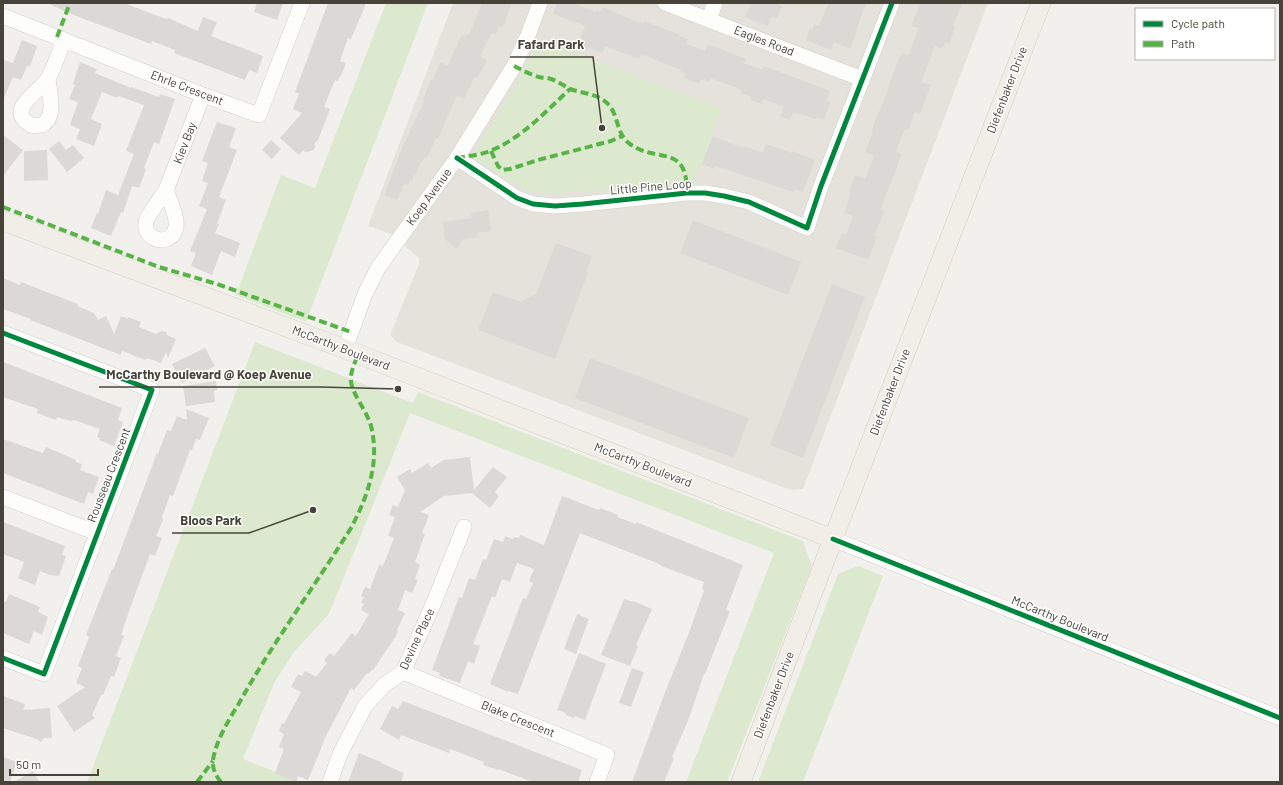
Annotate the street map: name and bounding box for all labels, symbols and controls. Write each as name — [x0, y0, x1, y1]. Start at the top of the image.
legend — [1135, 8, 1275, 60]
text: Cycle path — [1171, 16, 1225, 30]
street label: Eagles Road — [732, 22, 797, 58]
callout: Fafard Park — [510, 32, 593, 57]
text: Fafard Park — [518, 36, 584, 52]
text: Path — [1171, 36, 1195, 50]
street label: Diefenbaker Drive — [983, 44, 1029, 135]
street label: Ehrle Crescent — [149, 67, 226, 107]
street label: Kiev Bay — [170, 119, 199, 166]
street label: Koep Avenue — [403, 165, 454, 228]
street label: Little Pine Loop — [609, 175, 692, 197]
street label: McCarthy Boulevard — [291, 322, 392, 372]
street label: Diefenbaker Drive — [866, 346, 912, 437]
callout: McCarthy Boulevard @ Koep Avenue — [99, 362, 320, 387]
text: McCarthy Boulevard @ Koep Avenue — [106, 366, 312, 382]
street label: Rousseau Crescent — [84, 425, 133, 524]
street label: McCarthy Boulevard — [593, 439, 694, 489]
callout: Bloos Park — [172, 508, 249, 533]
text: Bloos Park — [180, 512, 242, 528]
street label: McCarthy Boulevard — [1010, 592, 1111, 644]
street label: Devine Place — [396, 606, 436, 672]
street label: Diefenbaker Drive — [750, 649, 796, 740]
street label: Blake Crescent — [480, 697, 557, 739]
scale bar — [10, 751, 98, 777]
text: 50 m — [16, 757, 41, 771]

